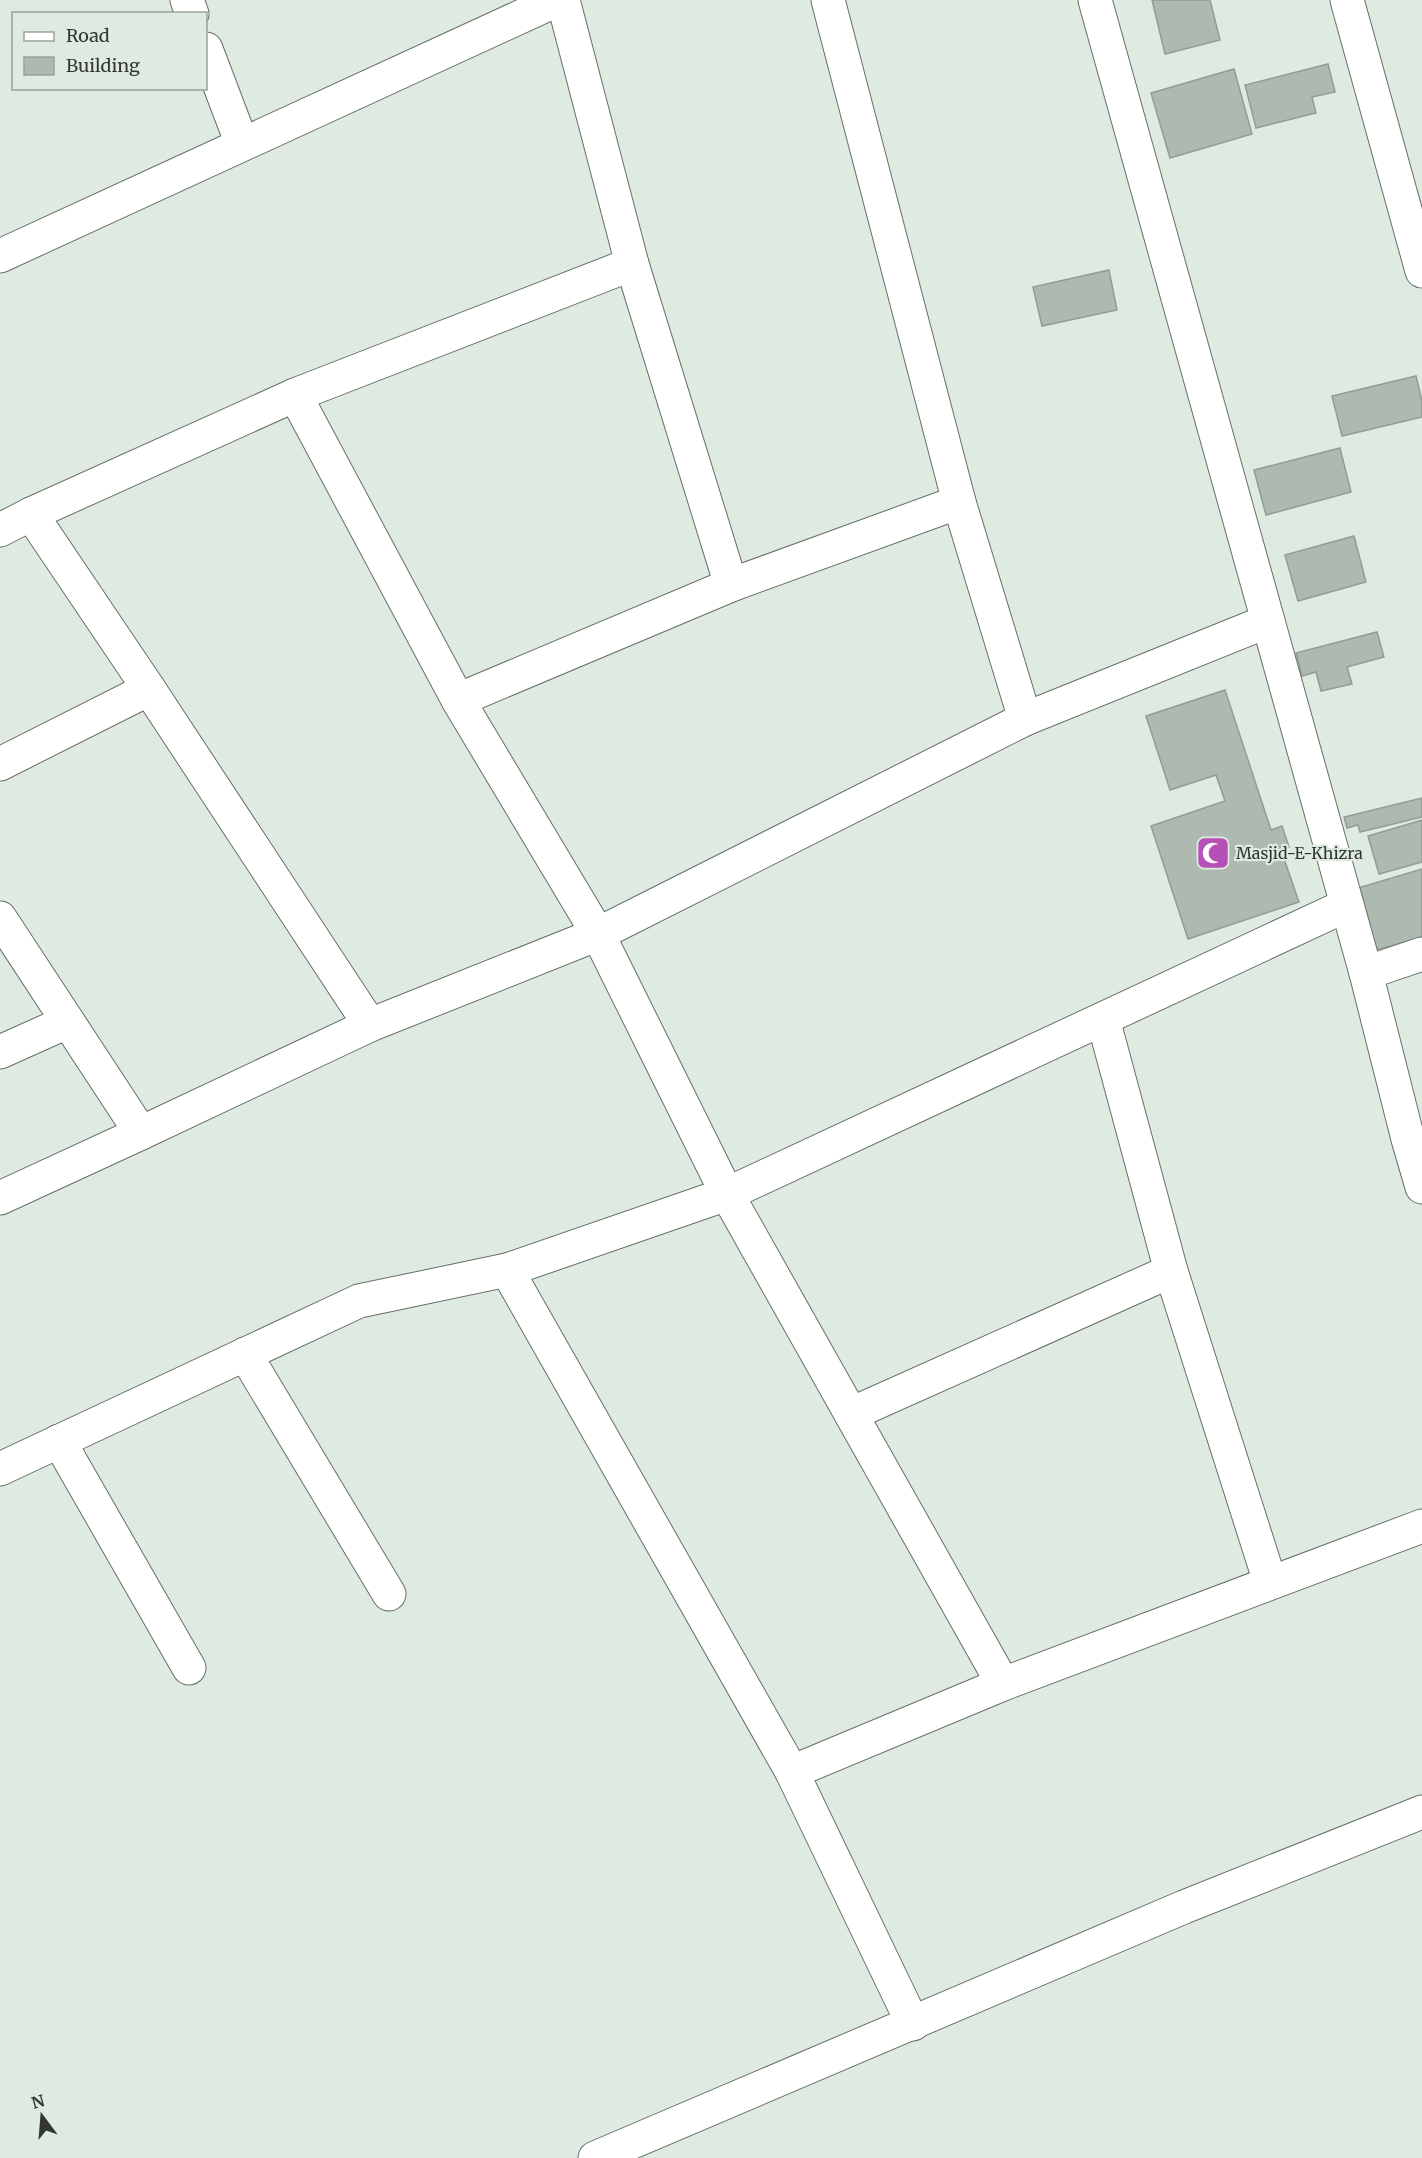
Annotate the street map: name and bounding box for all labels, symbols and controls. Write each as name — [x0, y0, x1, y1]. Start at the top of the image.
legend — [12, 12, 207, 90]
text: Road — [66, 24, 110, 47]
text: Building — [66, 54, 140, 77]
mosque icon: Masjid-E-Khizra — [1195, 835, 1231, 871]
place label: Masjid-E-Khizra — [1236, 843, 1363, 863]
north arrow — [12, 2086, 72, 2146]
text: N — [29, 2090, 47, 2113]

